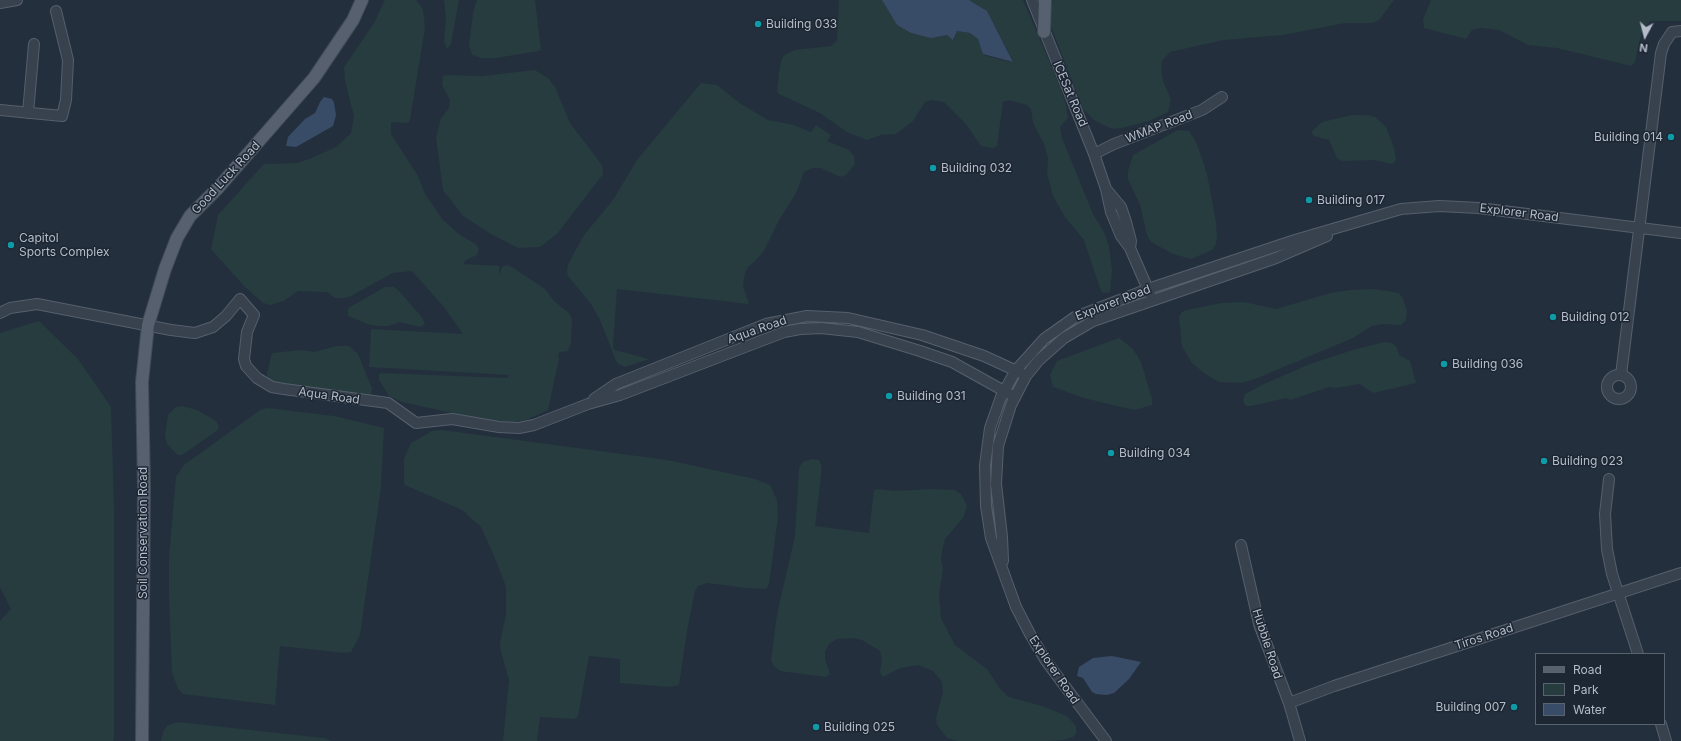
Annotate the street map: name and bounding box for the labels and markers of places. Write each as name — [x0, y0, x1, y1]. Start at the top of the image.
place label: Building 033 — [766, 17, 837, 31]
marker: Building 033 — [753, 19, 763, 29]
place label: Building 014 — [1594, 130, 1663, 144]
marker: Building 014 — [1666, 132, 1676, 142]
place label: Building 032 — [941, 161, 1012, 175]
marker: Building 032 — [928, 163, 938, 173]
place label: Building 017 — [1317, 193, 1385, 207]
marker: Building 017 — [1304, 195, 1314, 205]
place label: Capitol Sports Complex — [19, 231, 109, 259]
marker: Capitol Sports Complex — [6, 240, 16, 250]
place label: Building 012 — [1561, 310, 1630, 324]
marker: Building 012 — [1548, 312, 1558, 322]
place label: Building 036 — [1452, 357, 1523, 371]
marker: Building 036 — [1439, 359, 1449, 369]
place label: Building 031 — [897, 389, 966, 403]
marker: Building 031 — [884, 391, 894, 401]
place label: Building 034 — [1119, 446, 1191, 460]
marker: Building 034 — [1106, 448, 1116, 458]
place label: Building 023 — [1552, 454, 1623, 468]
marker: Building 023 — [1539, 456, 1549, 466]
place label: Building 007 — [1435, 700, 1506, 714]
marker: Building 007 — [1509, 702, 1519, 712]
place label: Building 025 — [824, 720, 895, 734]
marker: Building 025 — [811, 722, 821, 732]

